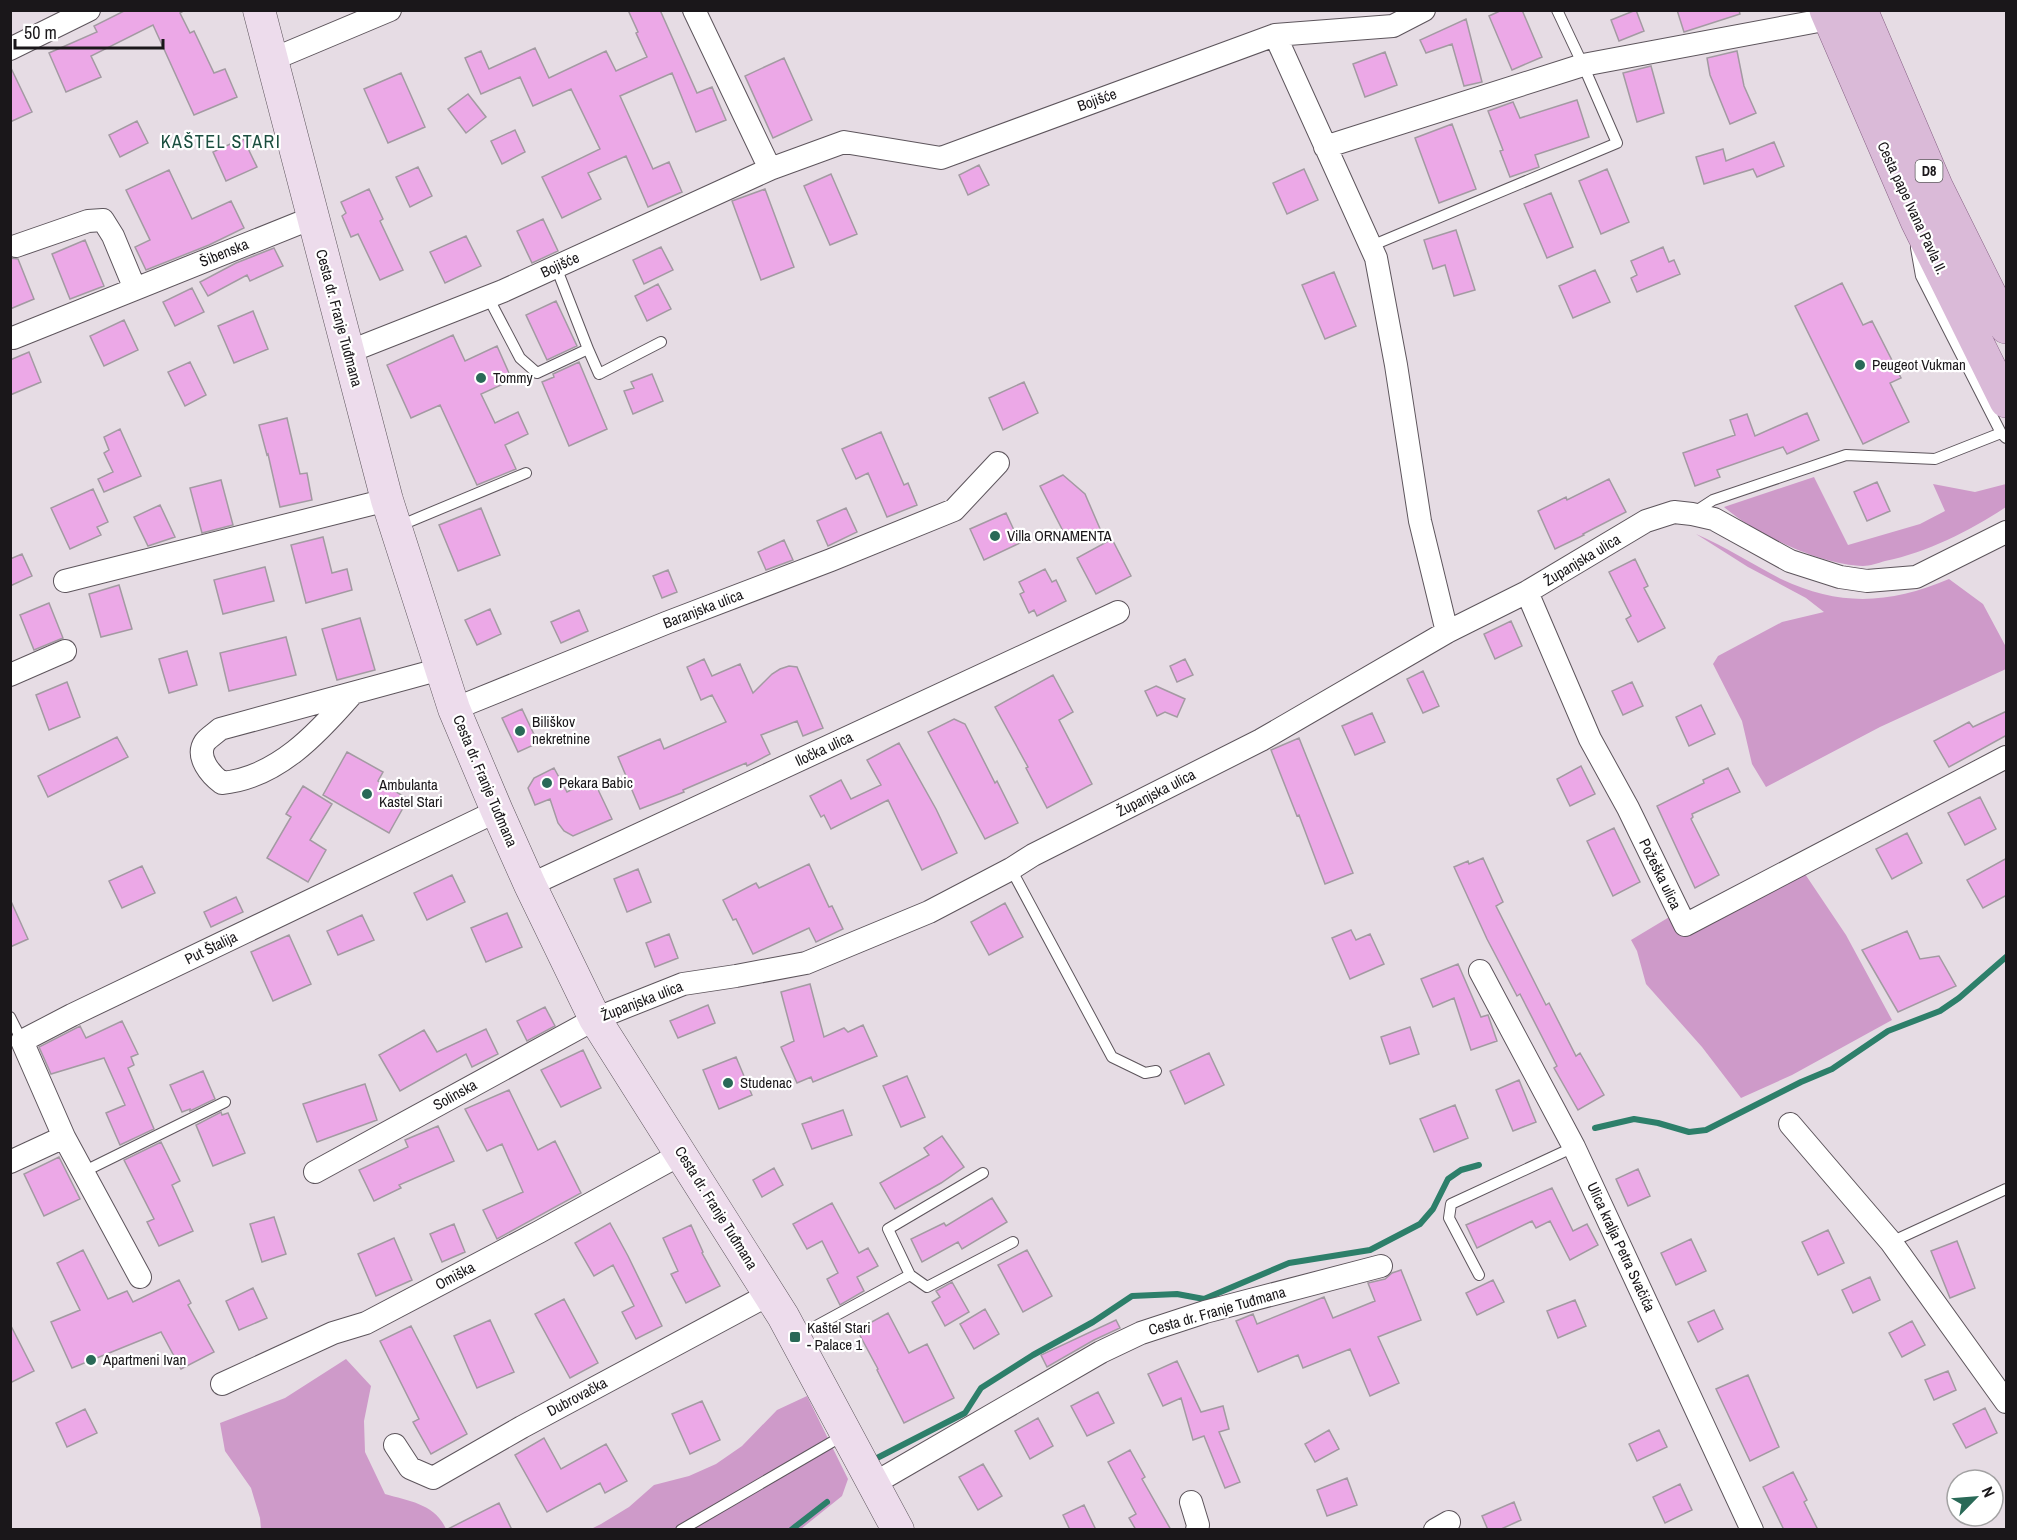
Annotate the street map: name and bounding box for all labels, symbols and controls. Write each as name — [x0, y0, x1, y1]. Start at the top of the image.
scale bar — [15, 12, 164, 50]
text: 50 m — [24, 20, 57, 45]
street label: Bojišće — [1074, 83, 1120, 116]
district label: KAŠTEL STARI — [161, 129, 281, 154]
street label: Cesta pape Ivana Pavla II. — [1872, 138, 1952, 278]
road number: D8 — [1916, 160, 1942, 182]
street label: Šibenska — [196, 233, 252, 272]
street label: Bojišće — [537, 246, 583, 283]
street label: Cesta dr. Franje Tuđmana — [311, 247, 368, 389]
place label: Peugeot Vukman — [1872, 354, 1966, 375]
marker: Peugeot Vukman — [1853, 358, 1867, 372]
place label: Tommy — [493, 367, 533, 388]
marker: Tommy — [474, 371, 488, 385]
place label: Villa ORNAMENTA — [1007, 525, 1113, 546]
street label: Županjska ulica — [1539, 528, 1624, 591]
marker: Villa ORNAMENTA — [988, 529, 1002, 543]
street label: Baranjska ulica — [660, 584, 746, 633]
place label: Biliškov nekretnine — [532, 711, 590, 749]
street label: Cesta dr. Franje Tuđmana — [448, 712, 523, 850]
marker: Biliškov nekretnine — [513, 724, 527, 738]
street label: Iločka ulica — [791, 726, 856, 771]
street label: Županjska ulica — [1113, 764, 1199, 821]
place label: Pekara Babic — [559, 772, 633, 793]
place label: Ambulanta Kastel Stari — [378, 774, 443, 812]
marker: Pekara Babic — [540, 776, 554, 790]
marker: Ambulanta Kastel Stari — [360, 787, 374, 801]
street label: Požeška ulica — [1634, 835, 1687, 913]
street label: Put Štalija — [181, 926, 241, 969]
street label: Županjska ulica — [598, 975, 686, 1026]
place label: Studenac — [740, 1072, 792, 1093]
street label: Solinska — [429, 1074, 481, 1115]
marker: Studenac — [721, 1076, 735, 1090]
street label: Cesta dr. Franje Tuđmana — [670, 1142, 763, 1273]
street label: Ulica kralja Petra Svačića — [1582, 1179, 1661, 1315]
street label: Omiška — [431, 1256, 479, 1295]
street label: Cesta dr. Franje Tuđmana — [1146, 1281, 1288, 1340]
place label: Kaštel Stari - Palace 1 — [807, 1317, 871, 1355]
marker: Kaštel Stari - Palace 1 — [788, 1330, 802, 1344]
place label: Apartmeni Ivan — [102, 1349, 186, 1370]
marker: Apartmeni Ivan — [84, 1353, 98, 1367]
street label: Dubrovačka — [543, 1372, 611, 1421]
north arrow — [1945, 1468, 2005, 1528]
text: N — [1977, 1483, 2001, 1501]

